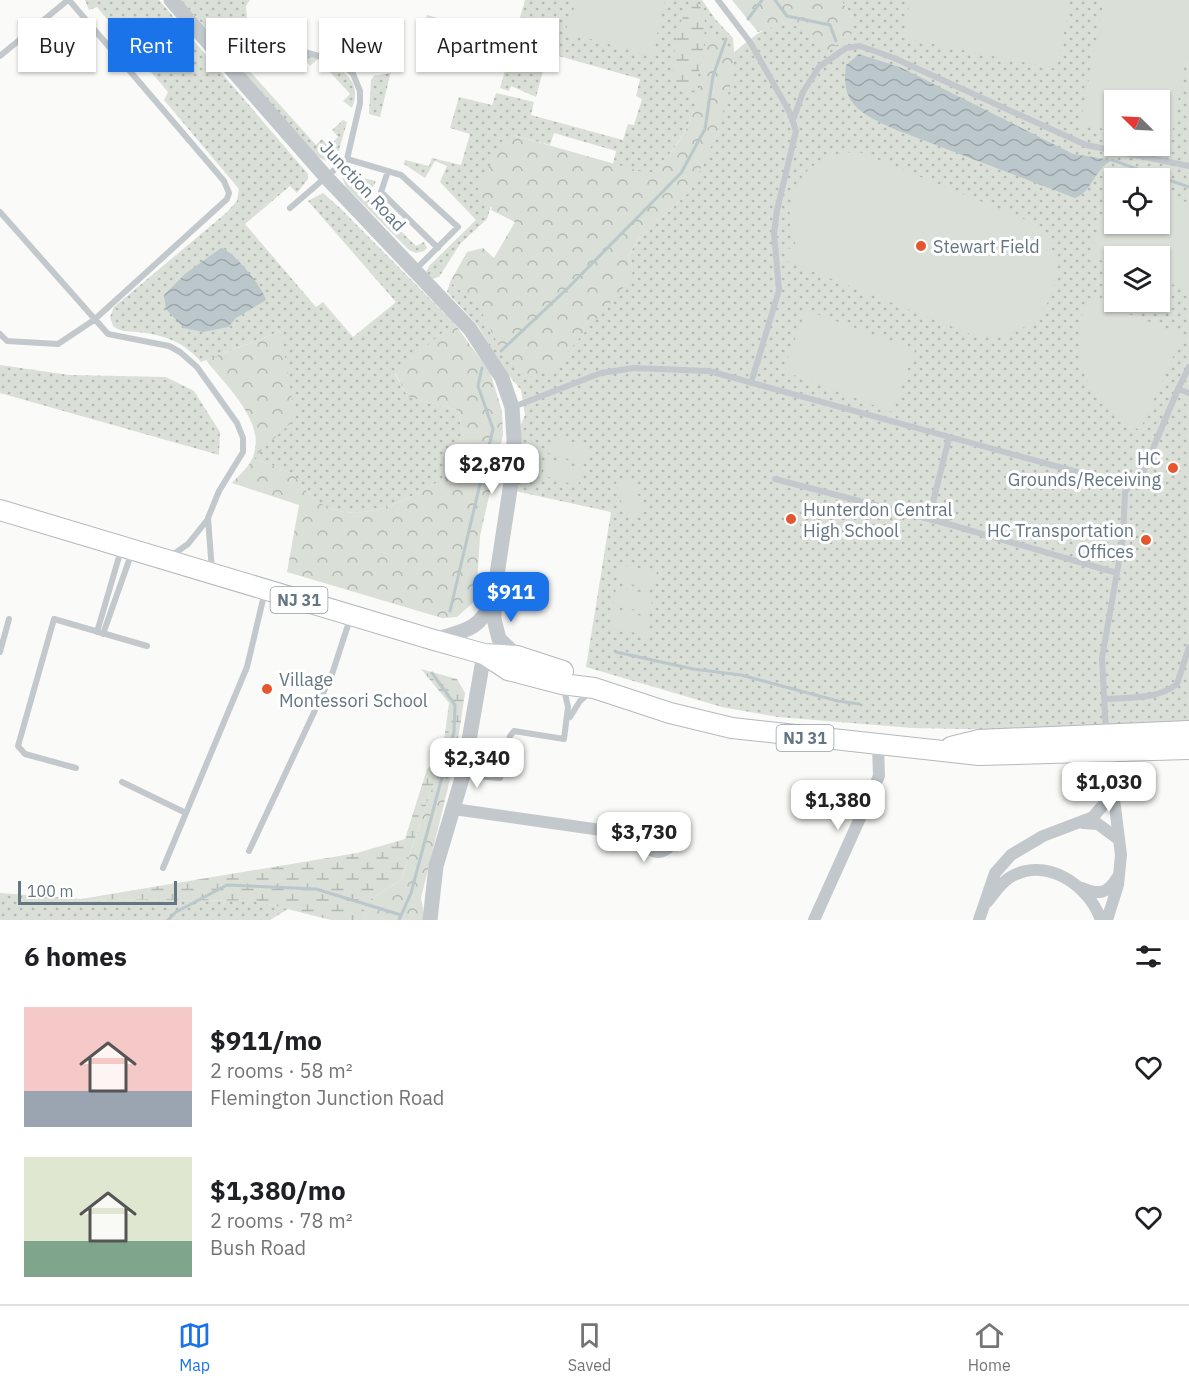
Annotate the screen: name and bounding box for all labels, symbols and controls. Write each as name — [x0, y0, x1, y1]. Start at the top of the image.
chip: Buy — [18, 18, 96, 72]
chip: Rent — [108, 18, 194, 72]
chip: Filters — [206, 18, 307, 72]
chip: New — [319, 18, 404, 72]
chip: Apartment — [416, 18, 559, 72]
north arrow — [1104, 90, 1170, 156]
map controls — [1104, 90, 1170, 312]
street label: Junction Road — [315, 136, 411, 236]
button: locate — [1104, 168, 1170, 234]
place label: Stewart Field — [933, 235, 1040, 258]
marker: Stewart Field — [914, 239, 928, 253]
button: layers — [1104, 246, 1170, 312]
pin: $2,870 — [443, 444, 541, 495]
place label: HC Grounds/Receiving — [1008, 447, 1161, 491]
text: $2,870 — [459, 450, 525, 477]
marker: HC Grounds/Receiving — [1166, 461, 1180, 475]
place label: Hunterdon Central High School — [803, 498, 953, 542]
marker: Hunterdon Central High School — [784, 512, 798, 526]
place label: HC Transportation Offices — [987, 519, 1134, 563]
marker: HC Transportation Offices — [1139, 533, 1153, 547]
pin: $911 — [475, 572, 547, 623]
text: $911 — [487, 578, 535, 605]
road number: NJ 31 — [270, 587, 328, 613]
place label: Village Montessori School — [279, 668, 428, 712]
marker: Village Montessori School — [260, 682, 274, 696]
road number: NJ 31 — [776, 725, 834, 751]
pin: $2,340 — [428, 738, 526, 789]
text: $2,340 — [444, 744, 510, 771]
pin: $1,030 — [1060, 762, 1158, 813]
text: $1,030 — [1076, 768, 1142, 795]
pin: $1,380 — [789, 780, 887, 831]
text: $1,380 — [805, 786, 871, 813]
pin: $3,730 — [595, 812, 693, 863]
text: $3,730 — [611, 818, 677, 845]
scale bar — [18, 878, 177, 906]
text: 100 m — [27, 881, 74, 901]
text: 6 homes — [24, 939, 127, 973]
icon: filters — [1132, 940, 1165, 973]
text: $911/mo — [210, 1023, 322, 1057]
icon: home — [72, 1031, 144, 1103]
icon: heart — [1132, 1051, 1165, 1084]
text: 2 rooms · 58 m² — [210, 1057, 353, 1084]
text: Flemington Junction Road — [210, 1084, 444, 1111]
text: $1,380/mo — [210, 1173, 346, 1207]
icon: home — [72, 1181, 144, 1253]
icon: heart — [1132, 1201, 1165, 1234]
text: 2 rooms · 78 m² — [210, 1207, 353, 1234]
text: Bush Road — [210, 1234, 306, 1261]
tab: Map — [178, 1319, 211, 1375]
tab: Saved — [568, 1319, 611, 1375]
tab: Home — [968, 1319, 1011, 1375]

